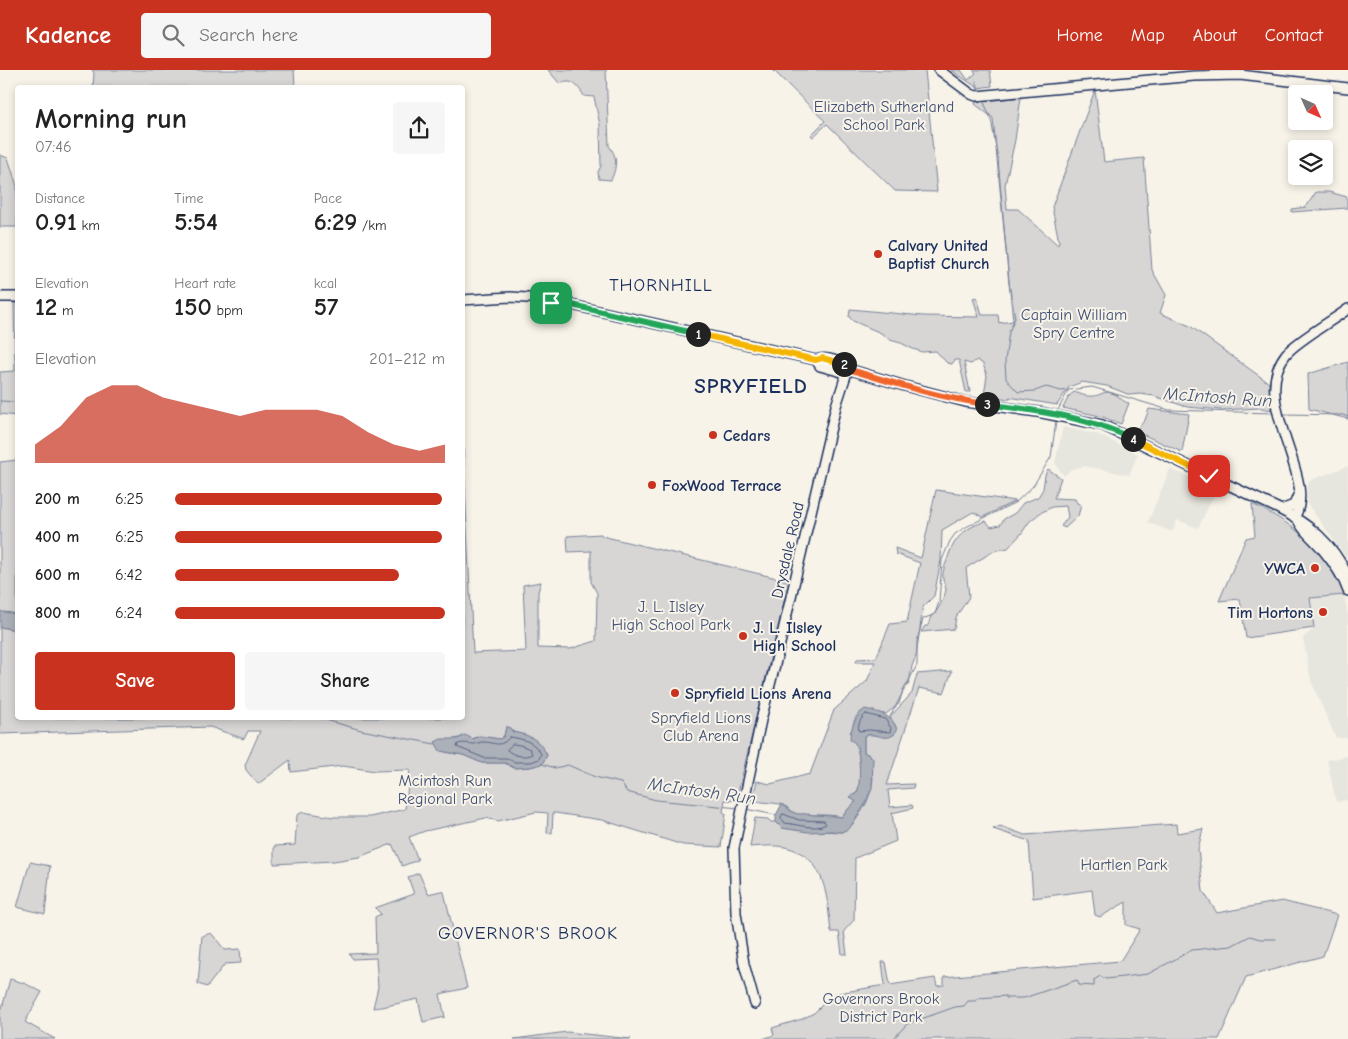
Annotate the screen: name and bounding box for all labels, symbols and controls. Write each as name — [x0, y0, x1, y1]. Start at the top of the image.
search box — [141, 13, 491, 58]
text: Kadence — [25, 21, 111, 49]
icon: search — [159, 21, 187, 49]
text: Search here — [199, 24, 298, 46]
text: Home — [1056, 25, 1103, 46]
text: Map — [1131, 25, 1165, 46]
text: About — [1193, 25, 1237, 46]
text: Contact — [1265, 25, 1323, 46]
north arrow — [1288, 85, 1332, 130]
map controls — [1288, 85, 1333, 185]
park label: Elizabeth Sutherland School Park — [814, 98, 954, 134]
button: share — [393, 102, 445, 154]
text: Morning run — [35, 103, 187, 135]
text: 07:46 — [35, 138, 72, 156]
button: layers — [1288, 140, 1333, 185]
text: Distance — [35, 190, 85, 207]
text: Time — [174, 190, 203, 207]
text: Pace — [314, 190, 342, 207]
text: 0.91 — [35, 207, 77, 236]
text: 5:54 — [174, 207, 218, 236]
text: 6:29 — [314, 207, 357, 236]
text: km — [77, 217, 100, 234]
text: /km — [357, 217, 387, 234]
place label: Calvary United Baptist Church — [888, 237, 989, 273]
marker: Calvary United Baptist Church — [872, 248, 884, 260]
text: Elevation — [35, 275, 89, 292]
text: Heart rate — [174, 275, 236, 292]
text: kcal — [314, 275, 337, 292]
district label: THORNHILL — [609, 275, 713, 296]
pin — [530, 282, 572, 324]
icon: arrive — [537, 289, 565, 317]
text: 12 — [35, 292, 57, 321]
text: 150 — [174, 292, 212, 321]
text: 57 — [314, 292, 338, 321]
text: m — [57, 302, 74, 319]
text: bpm — [212, 302, 243, 319]
park label: Captain William Spry Centre — [1021, 306, 1127, 342]
pin: 1 — [686, 322, 710, 346]
text: 1 — [696, 326, 701, 343]
text: Elevation — [35, 350, 96, 368]
text: 201–212 m — [369, 350, 445, 368]
pin: 2 — [832, 352, 856, 376]
text: 2 — [841, 356, 848, 373]
district label: SPRYFIELD — [694, 374, 808, 398]
water label: McIntosh Run — [1162, 383, 1273, 412]
pin: 3 — [974, 392, 1000, 416]
text: 3 — [984, 396, 991, 413]
pin: 4 — [1120, 426, 1146, 452]
place label: Cedars — [723, 427, 770, 445]
marker: Cedars — [707, 429, 719, 441]
text: 4 — [1130, 431, 1137, 448]
pin — [1188, 455, 1230, 497]
icon: check — [1195, 462, 1223, 490]
place label: FoxWood Terrace — [662, 477, 782, 495]
marker: FoxWood Terrace — [646, 479, 658, 491]
text: 200 m — [35, 490, 80, 508]
text: 6:25 — [115, 490, 144, 508]
street label: Drysdale Road — [768, 500, 808, 600]
text: 400 m — [35, 528, 79, 546]
text: 6:25 — [115, 528, 144, 546]
place label: YWCA — [1264, 560, 1305, 578]
marker: YWCA — [1309, 562, 1321, 574]
text: 600 m — [35, 566, 80, 584]
text: 6:42 — [115, 566, 143, 584]
park label: J. L. Ilsley High School Park — [611, 598, 731, 634]
text: 800 m — [35, 604, 80, 622]
text: 6:24 — [115, 604, 143, 622]
place label: Tim Hortons — [1228, 604, 1313, 622]
marker: Tim Hortons — [1317, 606, 1329, 618]
place label: J. L. Ilsley High School — [753, 619, 836, 655]
marker: J. L. Ilsley High School — [737, 630, 749, 642]
button: Save — [35, 652, 235, 710]
button: Share — [245, 652, 445, 710]
place label: Spryfield Lions Arena — [685, 685, 832, 703]
marker: Spryfield Lions Arena — [669, 687, 681, 699]
park label: Spryfield Lions Club Arena — [651, 709, 751, 745]
park label: Mcintosh Run Regional Park — [398, 772, 493, 808]
water label: McIntosh Run — [646, 773, 757, 809]
park label: Hartlen Park — [1080, 856, 1168, 874]
district label: GOVERNOR'S BROOK — [438, 923, 618, 944]
park label: Governors Brook District Park — [823, 990, 940, 1026]

